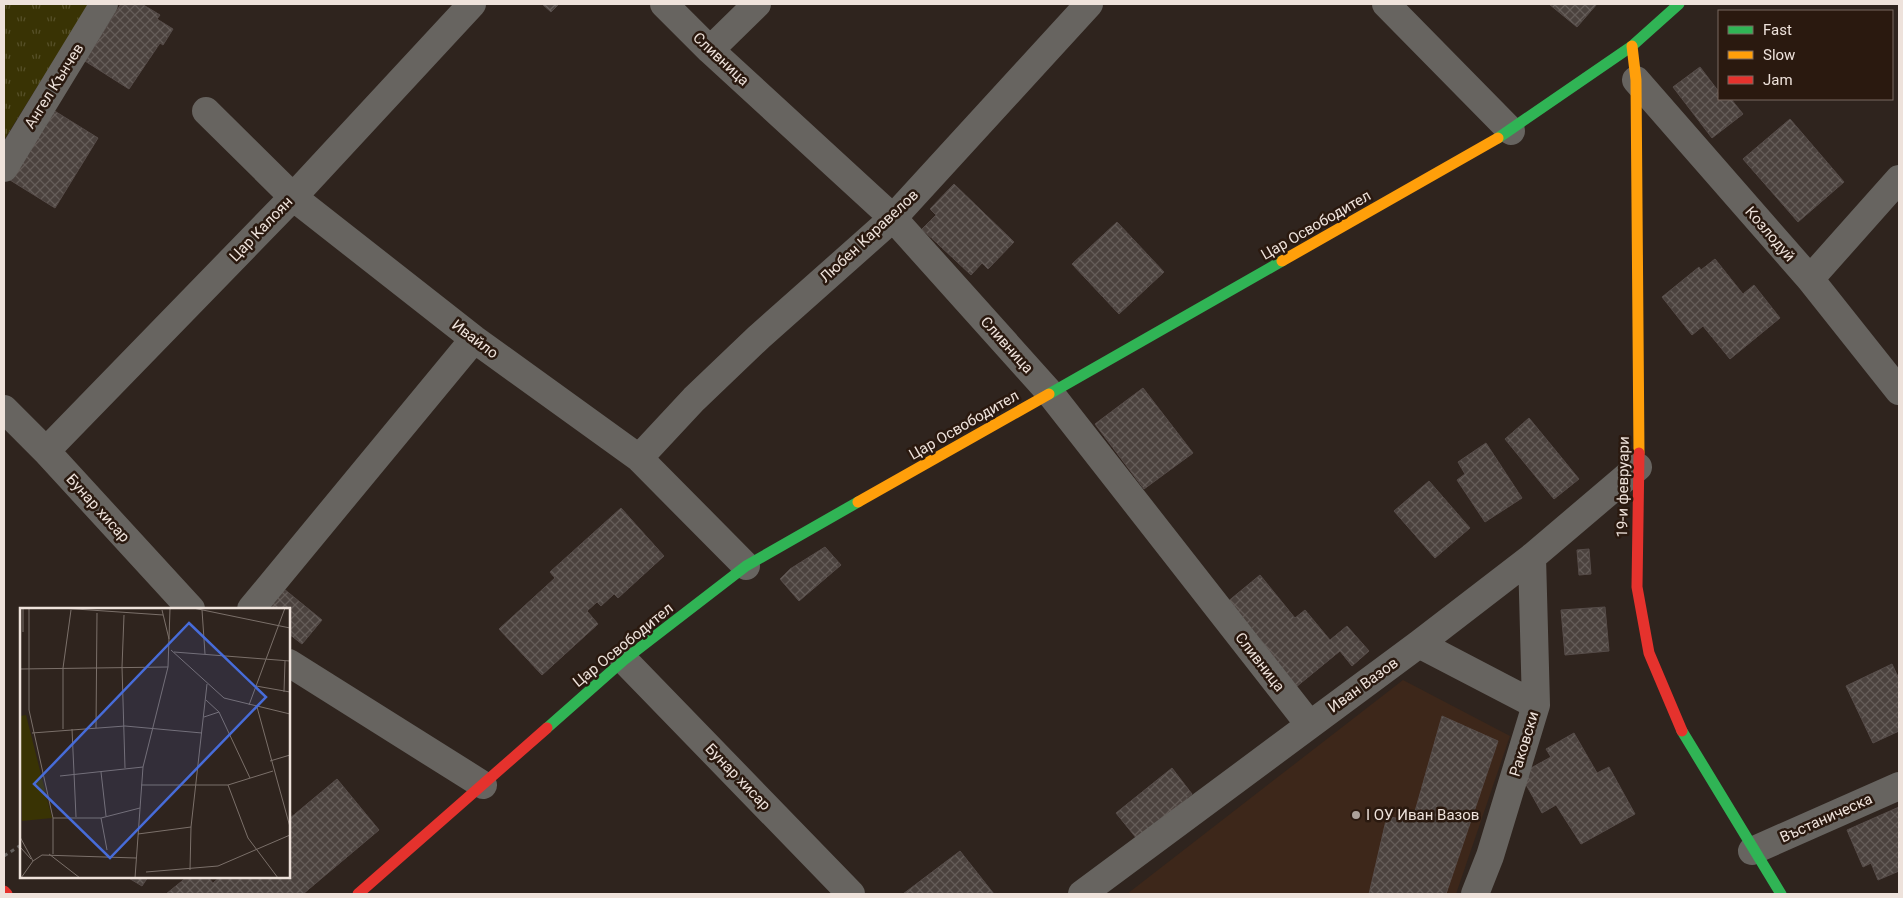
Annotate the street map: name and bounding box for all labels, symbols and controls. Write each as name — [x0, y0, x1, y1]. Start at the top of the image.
legend — [1718, 10, 1893, 100]
text: Fast — [1763, 21, 1792, 39]
street label: Сливница — [689, 29, 753, 89]
street label: Ангел Кънчев — [21, 40, 87, 132]
text: Slow — [1763, 46, 1795, 64]
text: Jam — [1763, 71, 1793, 89]
street label: Любен Каравелов — [816, 186, 922, 286]
street label: Цар Освободител — [1258, 186, 1374, 264]
street label: Цар Калоян — [226, 193, 296, 265]
street label: Козлодуй — [1741, 203, 1799, 265]
street label: Сливница — [977, 313, 1037, 377]
street label: Ивайло — [448, 316, 502, 362]
street label: Цар Освободител — [906, 386, 1022, 464]
street label: 19-и февруари — [1613, 436, 1633, 538]
street label: Бунар хисар — [63, 470, 133, 546]
street label: Цар Освободител — [569, 599, 677, 691]
inset map — [20, 608, 290, 878]
street label: Сливница — [1231, 629, 1289, 695]
street label: Иван Вазов — [1325, 654, 1401, 716]
street label: Раковски — [1506, 709, 1542, 779]
street label: Бунар хисар — [702, 740, 774, 814]
street label: Въстаническа — [1777, 790, 1875, 846]
place label: I ОУ Иван Вазов — [1366, 806, 1479, 824]
marker: I ОУ Иван Вазов — [1350, 809, 1362, 821]

